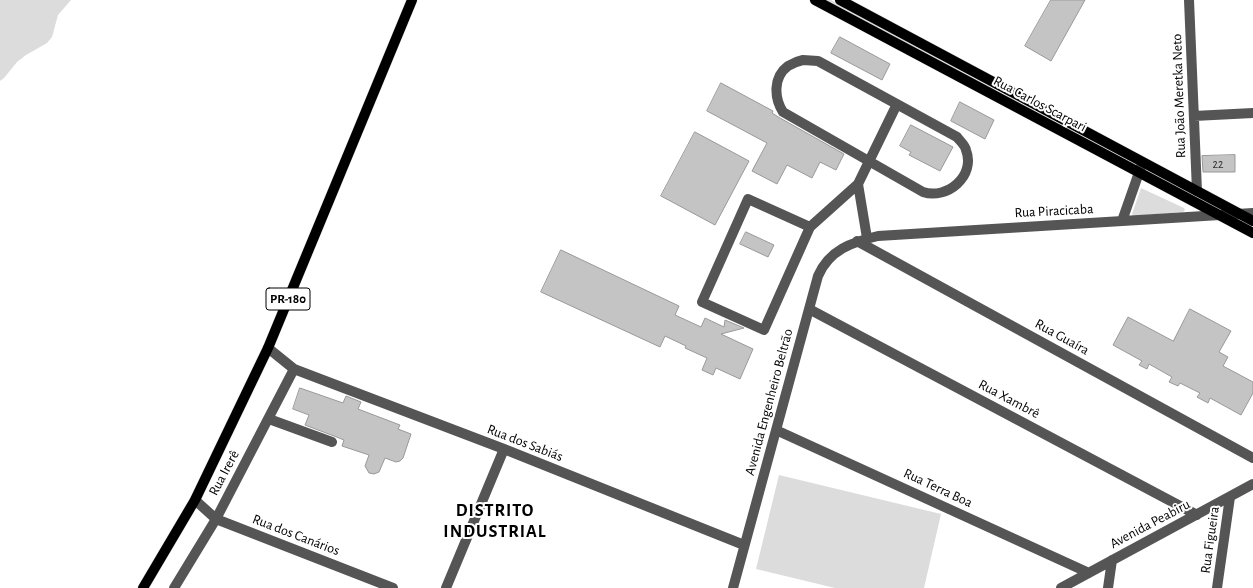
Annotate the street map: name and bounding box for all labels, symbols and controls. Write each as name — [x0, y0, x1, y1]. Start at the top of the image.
street label: Rua João Meretka Neto — [1168, 34, 1190, 158]
street label: Rua Carlos Scarpari — [991, 72, 1089, 136]
house number: 22 — [1213, 157, 1223, 171]
street label: Rua Piracicaba — [1014, 201, 1094, 221]
road number: PR-180 — [266, 288, 310, 310]
street label: Rua Guaíra — [1032, 315, 1092, 359]
street label: Avenida Engenheiro Beltrão — [741, 327, 797, 477]
street label: Rua Xambrê — [975, 376, 1043, 422]
street label: Rua dos Sabiás — [485, 421, 565, 465]
street label: Rua Irerê — [205, 447, 243, 499]
street label: Rua Terra Boa — [901, 465, 975, 511]
street label: Avenida Peabiru — [1107, 496, 1193, 552]
district label: DISTRITO INDUSTRIAL — [443, 500, 547, 542]
street label: Rua Figueira — [1197, 505, 1223, 575]
street label: Rua dos Canários — [250, 511, 342, 559]

